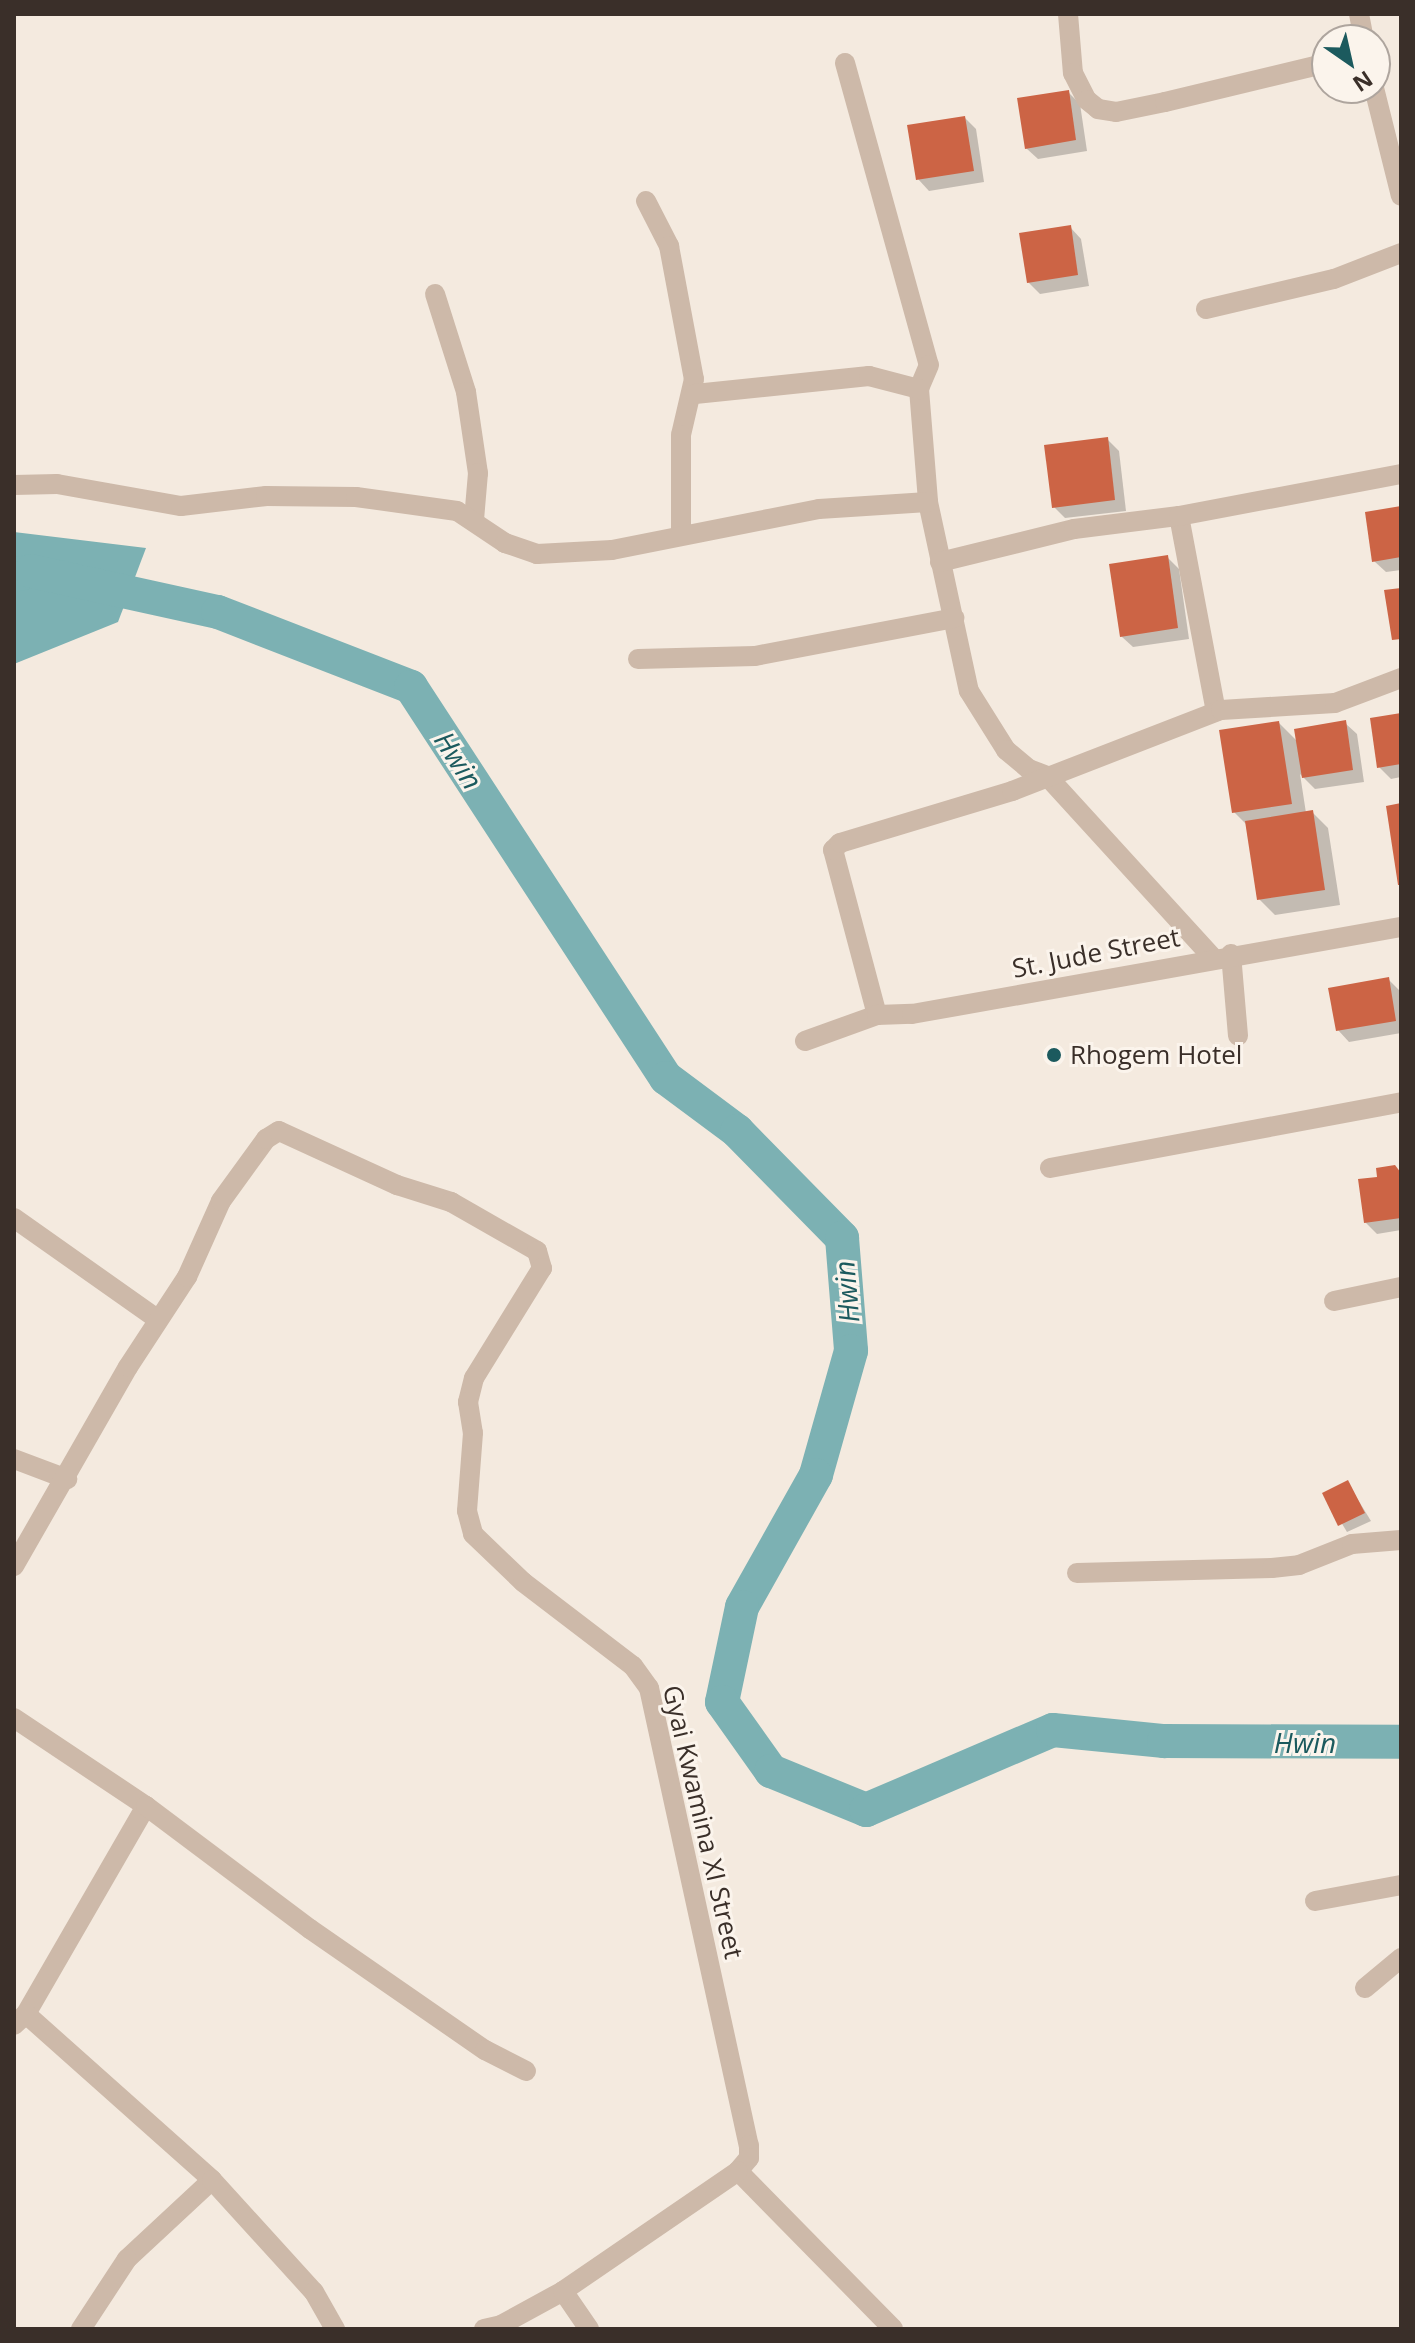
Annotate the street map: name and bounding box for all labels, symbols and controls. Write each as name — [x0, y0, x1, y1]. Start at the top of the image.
north arrow — [1311, 24, 1391, 104]
text: N — [1348, 65, 1379, 100]
water label: Hwin — [428, 725, 490, 795]
street label: St. Jude Street — [1010, 921, 1182, 985]
place label: Rhogem Hotel — [1070, 1039, 1242, 1071]
marker: Rhogem Hotel — [1045, 1046, 1063, 1064]
water label: Hwin — [827, 1260, 865, 1324]
street label: Gyai Kwamina XI Street — [656, 1682, 750, 1962]
water label: Hwin — [1274, 1725, 1336, 1759]

